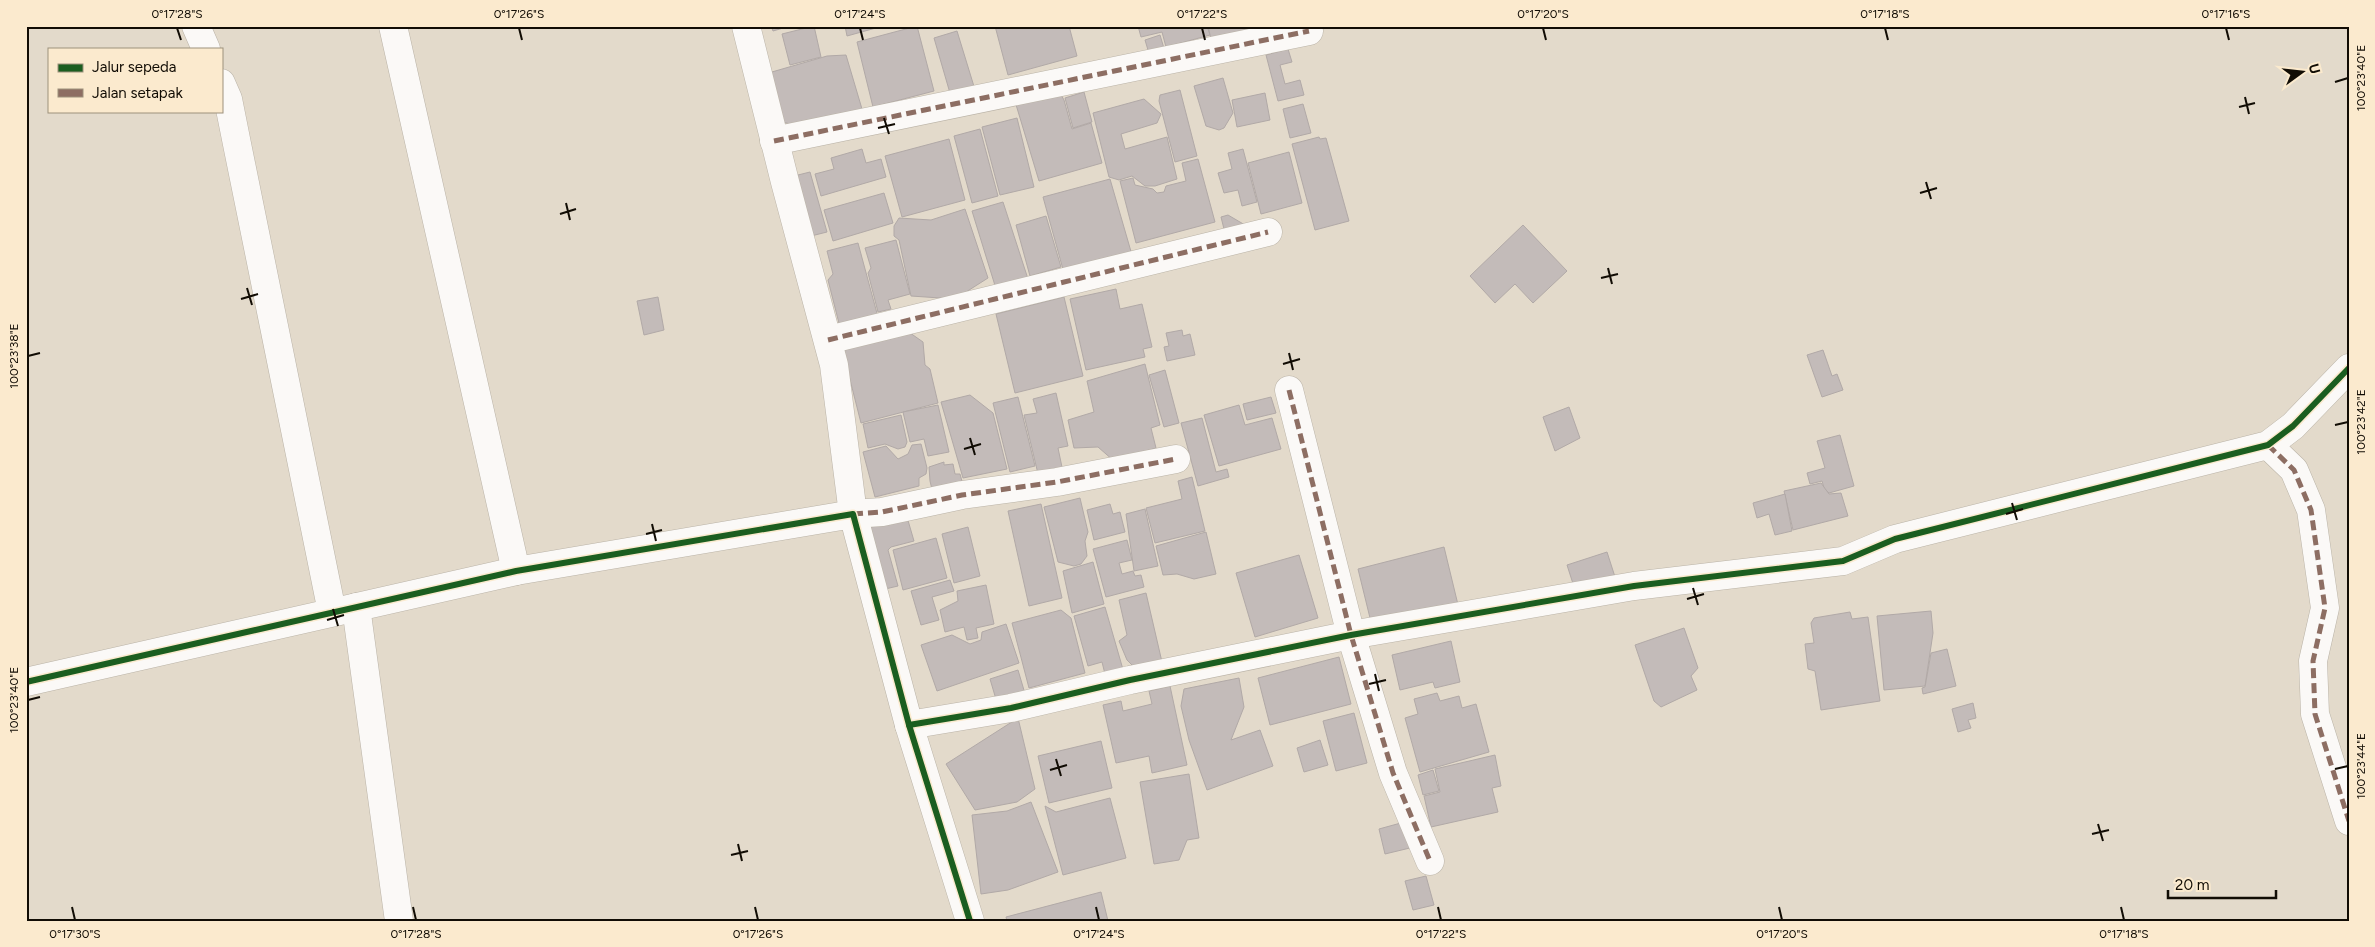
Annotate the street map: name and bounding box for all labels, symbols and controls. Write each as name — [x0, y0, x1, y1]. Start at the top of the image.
text: 0°17'28"S — [151, 7, 203, 21]
text: 0°17'26"S — [494, 7, 544, 21]
text: 0°17'24"S — [834, 7, 886, 21]
text: 0°17'22"S — [1177, 7, 1227, 21]
text: 0°17'20"S — [1517, 7, 1569, 21]
text: 0°17'18"S — [1860, 7, 1910, 21]
text: 0°17'16"S — [2202, 7, 2250, 21]
text: 100°23'40"E — [2354, 45, 2368, 111]
legend — [48, 48, 222, 112]
north arrow — [2278, 48, 2328, 98]
text: Jalur sepeda — [92, 58, 177, 76]
text: U — [2305, 62, 2324, 76]
text: Jalan setapak — [92, 84, 183, 102]
text: 100°23'38"E — [7, 323, 21, 389]
text: 100°23'42"E — [2354, 389, 2368, 455]
text: 100°23'40"E — [7, 667, 21, 733]
text: 100°23'44"E — [2354, 733, 2368, 799]
scale bar — [2168, 867, 2275, 899]
text: 20 m — [2175, 876, 2209, 894]
text: 0°17'30"S — [49, 927, 101, 941]
text: 0°17'28"S — [390, 927, 442, 941]
text: 0°17'26"S — [733, 927, 783, 941]
text: 0°17'24"S — [1073, 927, 1125, 941]
text: 0°17'22"S — [1416, 927, 1466, 941]
text: 0°17'20"S — [1756, 927, 1808, 941]
text: 0°17'18"S — [2099, 927, 2149, 941]

